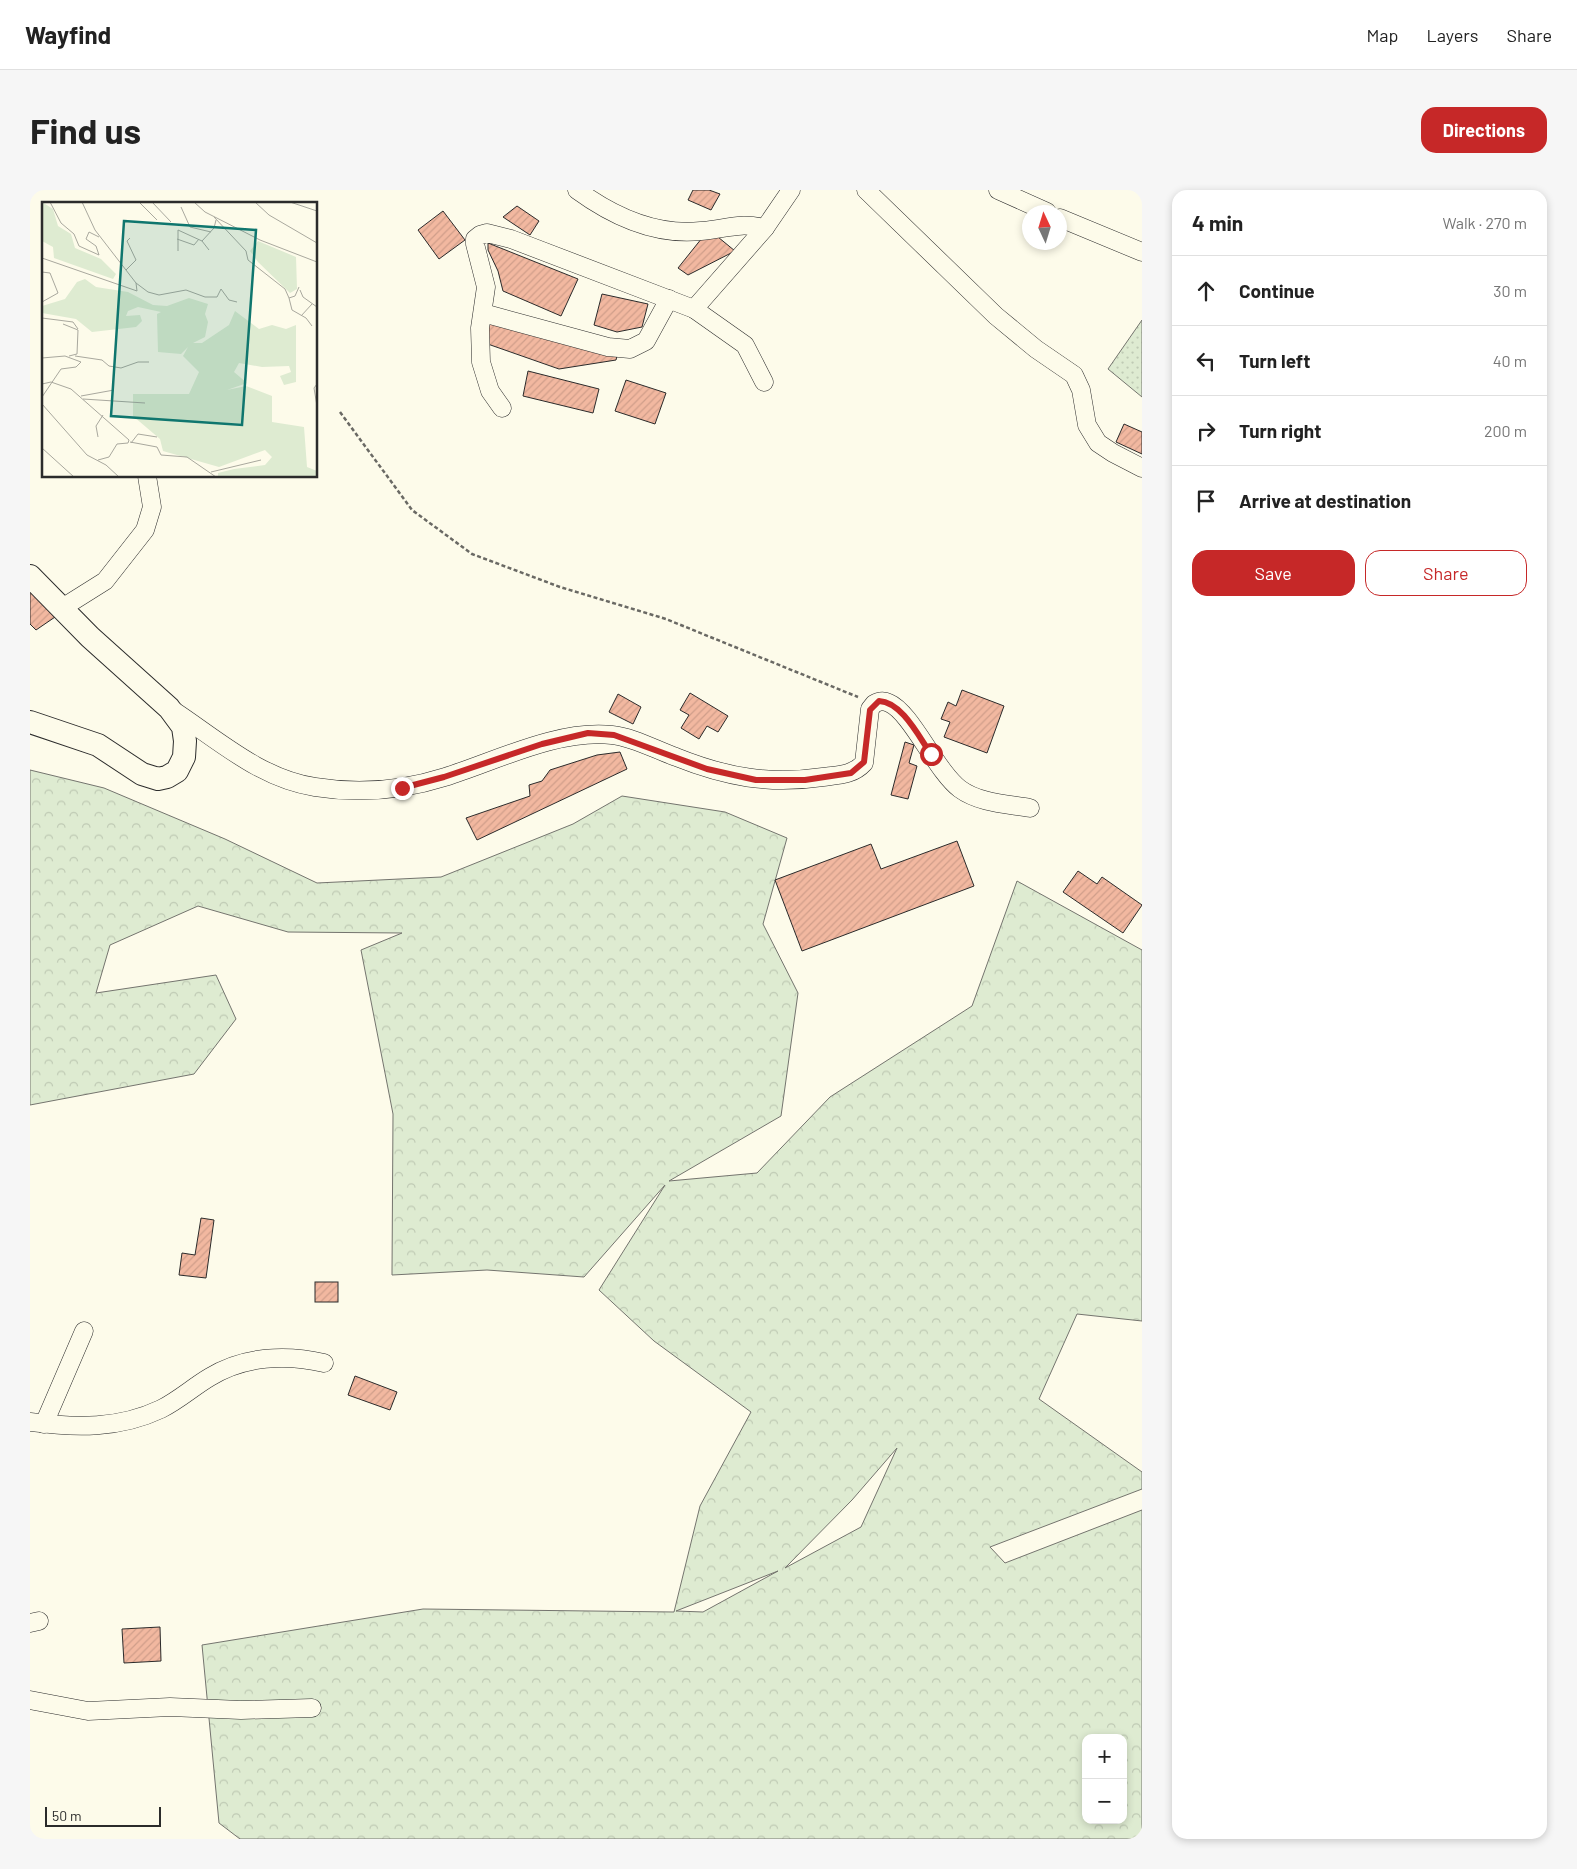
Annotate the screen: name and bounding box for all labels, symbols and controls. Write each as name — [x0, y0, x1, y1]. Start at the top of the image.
text: Wayfind — [25, 20, 111, 49]
text: Map — [1366, 24, 1398, 46]
text: Layers — [1426, 24, 1479, 46]
text: Share — [1507, 24, 1552, 46]
button: Directions — [1421, 107, 1547, 153]
text: Find us — [30, 109, 141, 151]
inset map — [42, 202, 318, 478]
north arrow — [1022, 205, 1067, 250]
text: 4 min — [1192, 210, 1243, 235]
text: Walk · 270 m — [1442, 213, 1527, 232]
icon: ahead — [1192, 277, 1220, 305]
text: Continue — [1239, 279, 1315, 302]
text: 30 m — [1493, 281, 1527, 300]
icon: left — [1192, 347, 1220, 375]
text: Turn left — [1239, 349, 1310, 372]
text: 40 m — [1493, 351, 1527, 370]
icon: right — [1192, 417, 1220, 445]
text: Turn right — [1239, 419, 1321, 442]
text: 200 m — [1484, 421, 1527, 440]
icon: arrive — [1192, 487, 1220, 515]
text: Arrive at destination — [1239, 489, 1411, 512]
button: Save — [1192, 550, 1355, 596]
button: Share — [1365, 550, 1527, 596]
route start — [920, 743, 943, 766]
route end — [391, 777, 414, 800]
map controls — [1082, 1734, 1127, 1824]
button: + — [1082, 1734, 1127, 1779]
button: − — [1082, 1779, 1127, 1824]
scale bar — [45, 1804, 161, 1827]
text: 50 m — [52, 1807, 81, 1824]

